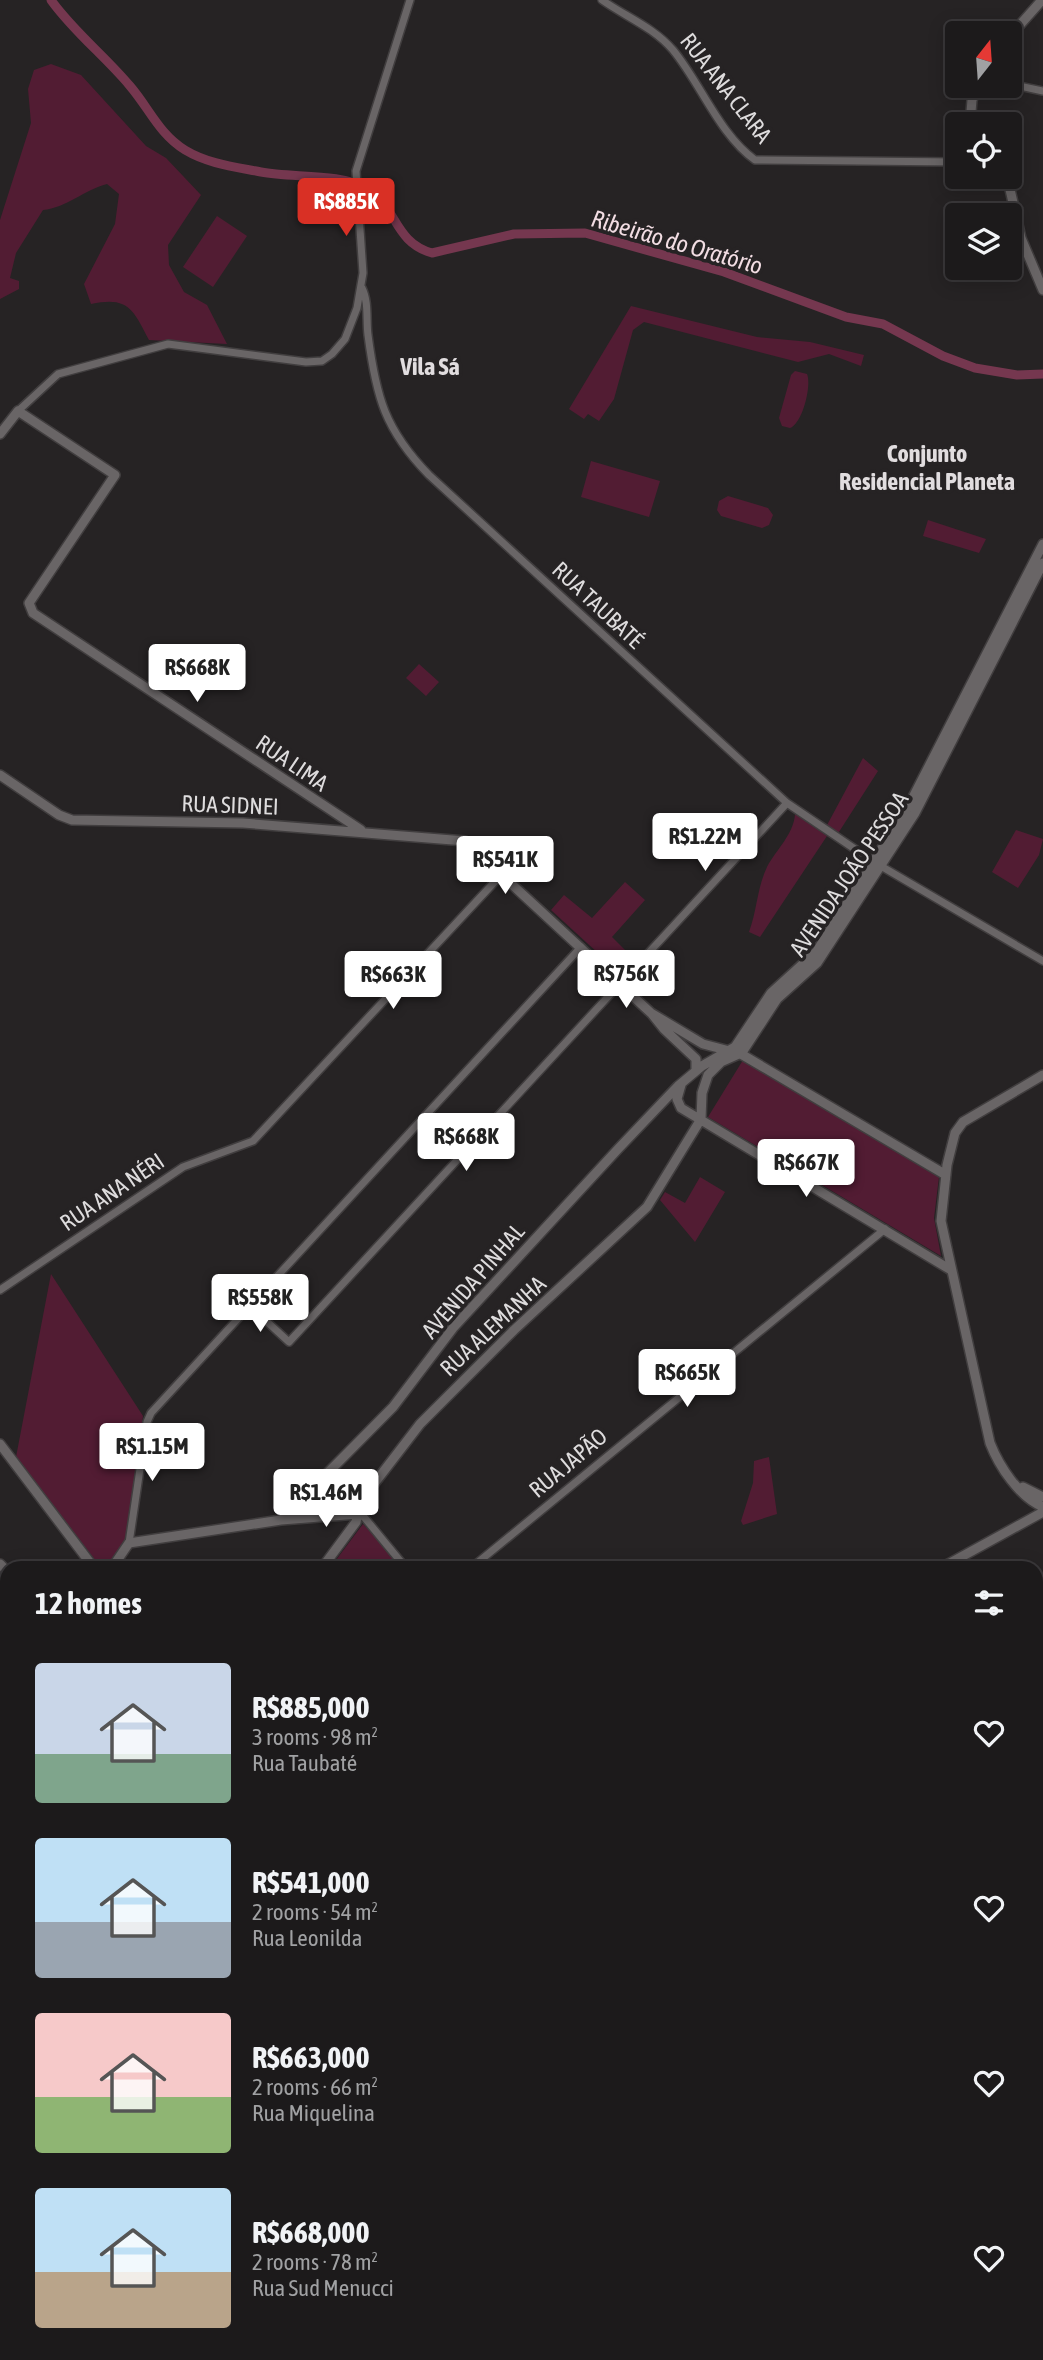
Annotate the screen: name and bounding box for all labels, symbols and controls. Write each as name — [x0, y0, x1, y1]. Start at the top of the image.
north arrow — [945, 21, 1022, 98]
map controls — [945, 21, 1022, 280]
street label: RUA ANA CLARA — [675, 28, 777, 149]
button: locate — [945, 112, 1022, 189]
pin: R$885K — [289, 178, 403, 238]
text: R$885K — [314, 188, 378, 214]
button: layers — [945, 203, 1022, 280]
water label: Ribeirão do Oratório — [588, 205, 766, 279]
district label: Vila Sá — [399, 353, 460, 380]
district label: Conjunto Residencial Planeta — [839, 440, 1015, 495]
street label: RUA TAUBATÉ — [547, 556, 649, 654]
pin: R$668K — [140, 644, 254, 704]
text: R$668K — [165, 654, 229, 680]
street label: RUA LIMA — [251, 730, 333, 797]
street label: AVENIDA JOÃO PESSOA — [784, 786, 914, 961]
street label: RUA SIDNEI — [181, 790, 279, 820]
pin: R$1.22M — [640, 814, 770, 873]
text: R$1.22M — [668, 823, 742, 849]
pin: R$541K — [448, 836, 562, 896]
text: R$541K — [473, 846, 537, 872]
pin: R$756K — [569, 950, 683, 1010]
pin: R$663K — [336, 951, 450, 1011]
text: R$756K — [594, 960, 658, 986]
text: R$663K — [361, 961, 425, 987]
pin: R$668K — [409, 1114, 523, 1173]
text: R$668K — [434, 1123, 498, 1149]
pin: R$667K — [749, 1140, 863, 1199]
street label: RUA ANA NÉRI — [55, 1148, 169, 1236]
text: R$667K — [774, 1149, 838, 1175]
street label: AVENIDA PINHAL — [416, 1218, 530, 1343]
street label: RUA ALEMANHA — [435, 1270, 552, 1381]
pin: R$558K — [203, 1274, 317, 1334]
text: R$558K — [228, 1284, 292, 1310]
pin: R$665K — [630, 1350, 744, 1409]
text: R$665K — [655, 1359, 719, 1385]
street label: RUA JAPÃO — [524, 1423, 612, 1503]
pin: R$1.15M — [87, 1424, 217, 1483]
text: R$1.15M — [115, 1433, 189, 1459]
pin: R$1.46M — [261, 1470, 391, 1529]
text: R$1.46M — [289, 1479, 363, 1505]
icon: filters — [970, 1584, 1008, 1622]
text: 12 homes — [35, 1586, 142, 1620]
text: R$885,000 — [252, 1690, 370, 1724]
icon: home — [91, 1691, 175, 1775]
icon: heart — [970, 1714, 1008, 1752]
text: 3 rooms · 98 m² — [252, 1724, 378, 1750]
text: Rua Taubaté — [252, 1750, 357, 1776]
text: R$541,000 — [252, 1865, 370, 1899]
icon: home — [91, 1866, 175, 1950]
icon: heart — [970, 1889, 1008, 1927]
text: 2 rooms · 54 m² — [252, 1899, 378, 1925]
text: Rua Leonilda — [252, 1925, 362, 1951]
text: R$663,000 — [252, 2040, 370, 2074]
icon: home — [91, 2041, 175, 2125]
icon: heart — [970, 2064, 1008, 2102]
text: 2 rooms · 66 m² — [252, 2074, 378, 2100]
text: Rua Miquelina — [252, 2100, 375, 2126]
text: R$668,000 — [252, 2215, 370, 2249]
icon: home — [91, 2216, 175, 2300]
icon: heart — [970, 2239, 1008, 2277]
text: 2 rooms · 78 m² — [252, 2249, 378, 2275]
text: Rua Sud Menucci — [252, 2275, 394, 2301]

